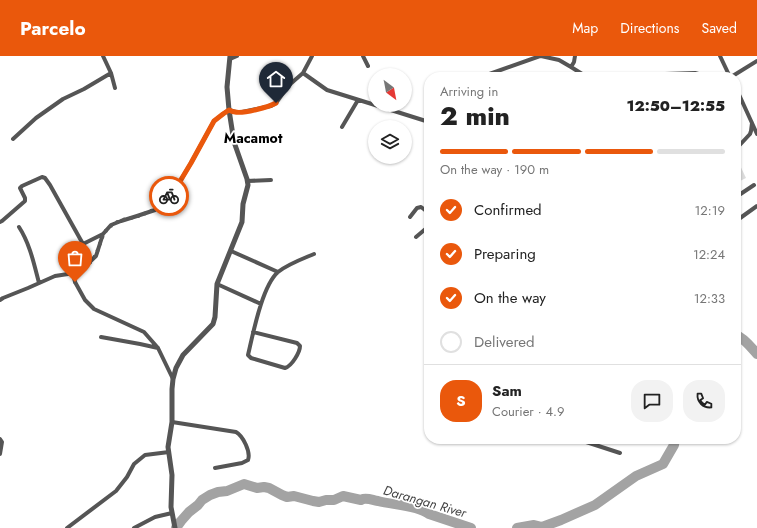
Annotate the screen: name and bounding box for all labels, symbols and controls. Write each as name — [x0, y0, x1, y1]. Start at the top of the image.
text: Parcelo — [20, 15, 86, 42]
text: Map — [572, 18, 598, 38]
text: Directions — [620, 18, 680, 38]
text: Saved — [702, 18, 737, 38]
pin — [259, 62, 293, 103]
icon: home — [265, 68, 287, 90]
north arrow — [368, 68, 412, 112]
map controls — [368, 68, 412, 164]
text: Arriving in — [440, 82, 498, 101]
text: 12:50–12:55 — [627, 95, 725, 117]
text: 2 min — [440, 97, 510, 135]
button: layers — [368, 120, 412, 164]
district label: Macamot — [224, 128, 283, 148]
text: On the way · 190 m — [440, 160, 549, 179]
courier — [149, 176, 189, 216]
icon: bike — [158, 185, 180, 207]
icon: check — [440, 199, 462, 221]
text: Confirmed — [474, 199, 542, 221]
text: 12:19 — [695, 201, 725, 220]
pin — [58, 241, 92, 282]
icon: check — [440, 243, 462, 265]
text: Preparing — [474, 243, 536, 265]
text: 12:24 — [693, 245, 725, 264]
icon: bag — [64, 247, 86, 269]
icon: check — [440, 287, 462, 309]
text: On the way — [474, 287, 546, 309]
text: 12:33 — [694, 289, 725, 308]
text: Delivered — [474, 331, 535, 353]
text: Sam — [492, 380, 522, 402]
button: chat — [631, 380, 673, 422]
button: phone — [683, 380, 725, 422]
text: S — [456, 390, 466, 412]
text: Courier · 4.9 — [492, 402, 565, 421]
water label: Darangan River — [381, 481, 469, 523]

